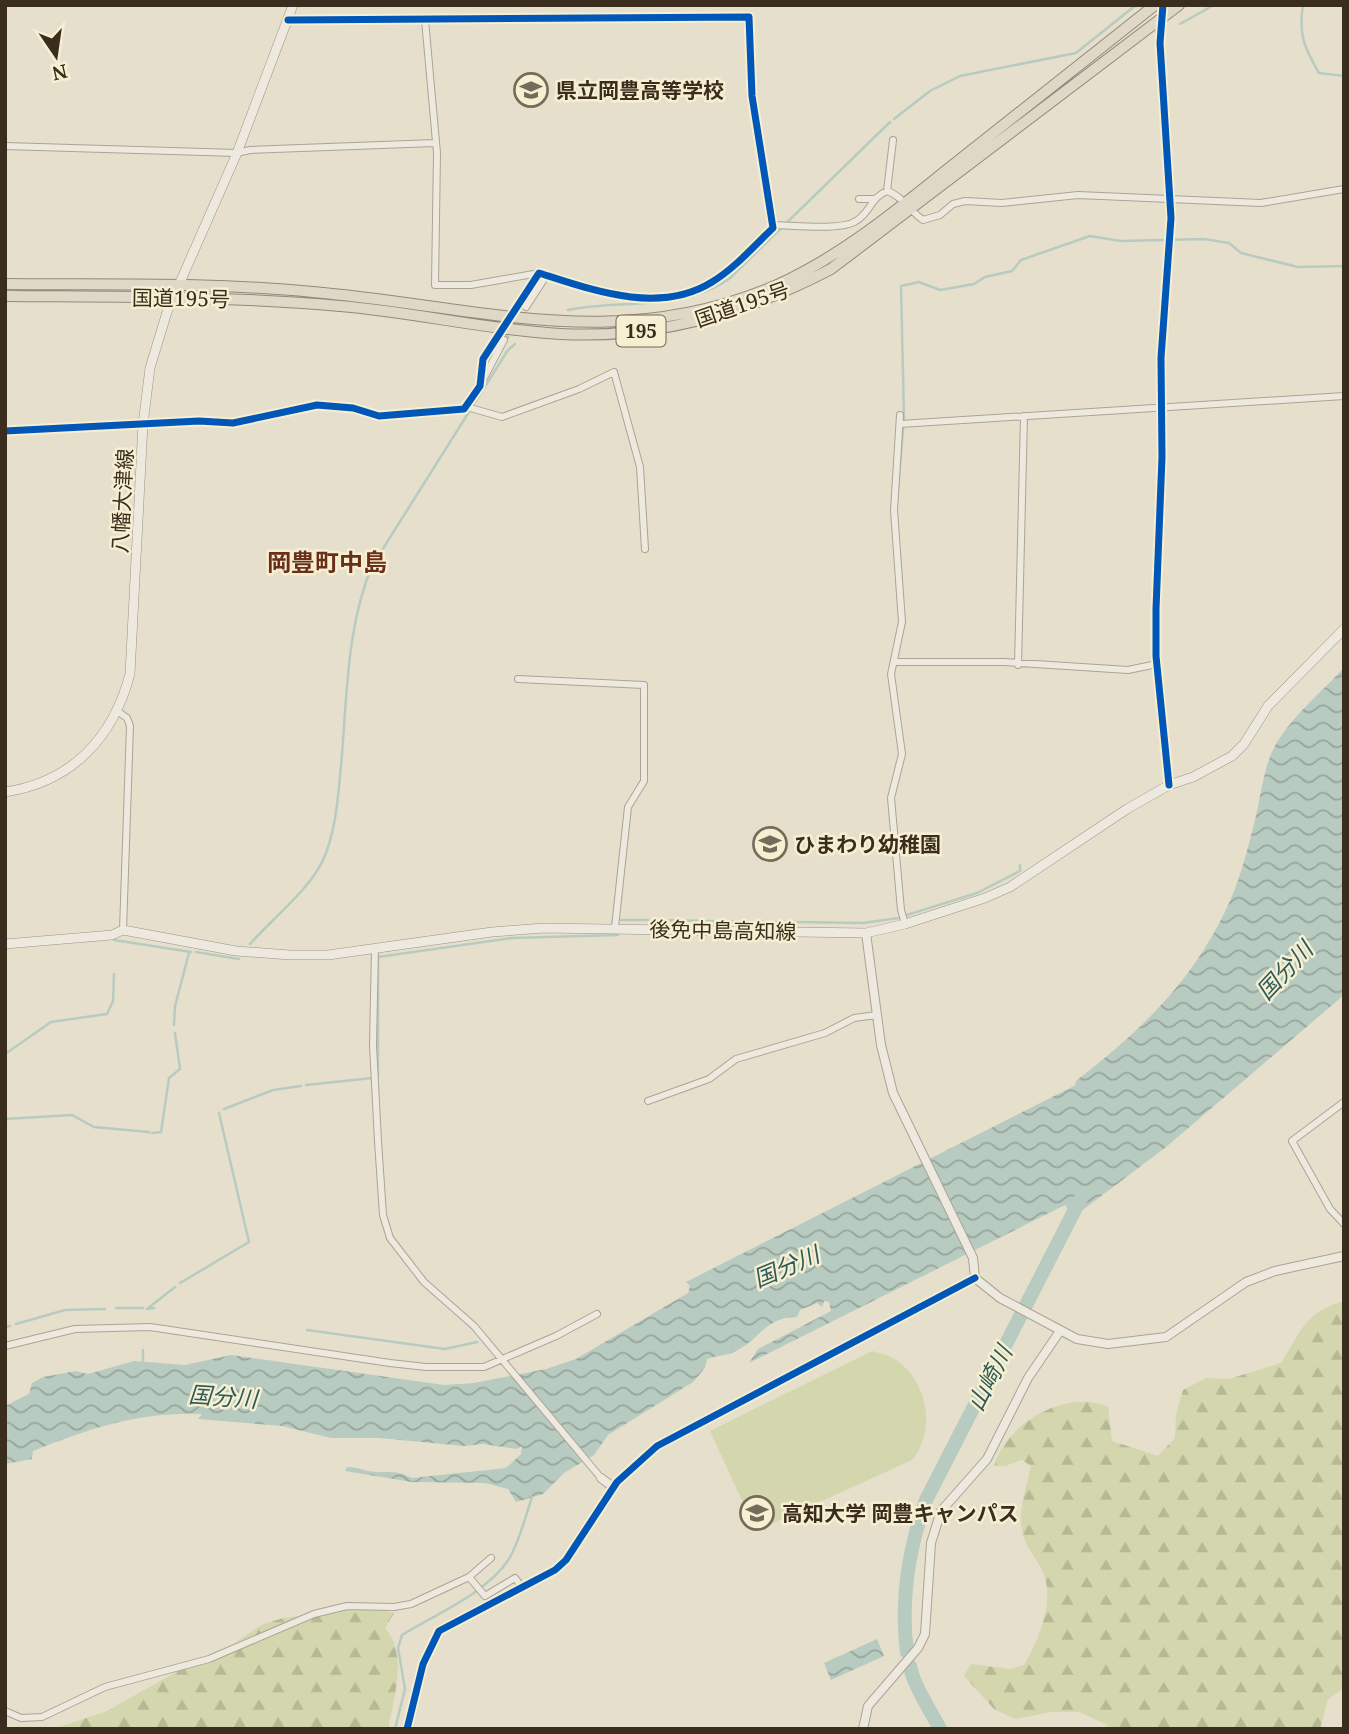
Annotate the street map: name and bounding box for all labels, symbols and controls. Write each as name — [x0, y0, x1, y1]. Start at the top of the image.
north arrow — [21, 21, 91, 91]
text: N — [50, 58, 70, 87]
school or university icon: 県立岡豊高等学校 — [512, 71, 550, 109]
place label: 県立岡豊高等学校 — [556, 76, 724, 104]
street label: 国道195号 — [691, 275, 793, 333]
street label: 国道195号 — [132, 283, 230, 313]
road number: 195 — [616, 316, 666, 346]
street label: 八幡大津線 — [105, 448, 139, 554]
district label: 岡豊町中島 — [267, 545, 387, 578]
school or university icon: ひまわり幼稚園 — [751, 825, 789, 863]
place label: ひまわり幼稚園 — [794, 830, 941, 858]
street label: 後免中島高知線 — [649, 915, 797, 945]
water label: 国分川 — [1249, 932, 1321, 1006]
water label: 国分川 — [748, 1237, 827, 1294]
water label: 山崎川 — [959, 1337, 1020, 1416]
water label: 国分川 — [187, 1378, 262, 1415]
school or university icon: 高知大学 岡豊キャンパス — [738, 1494, 776, 1532]
place label: 高知大学 岡豊キャンパス — [782, 1499, 1018, 1527]

